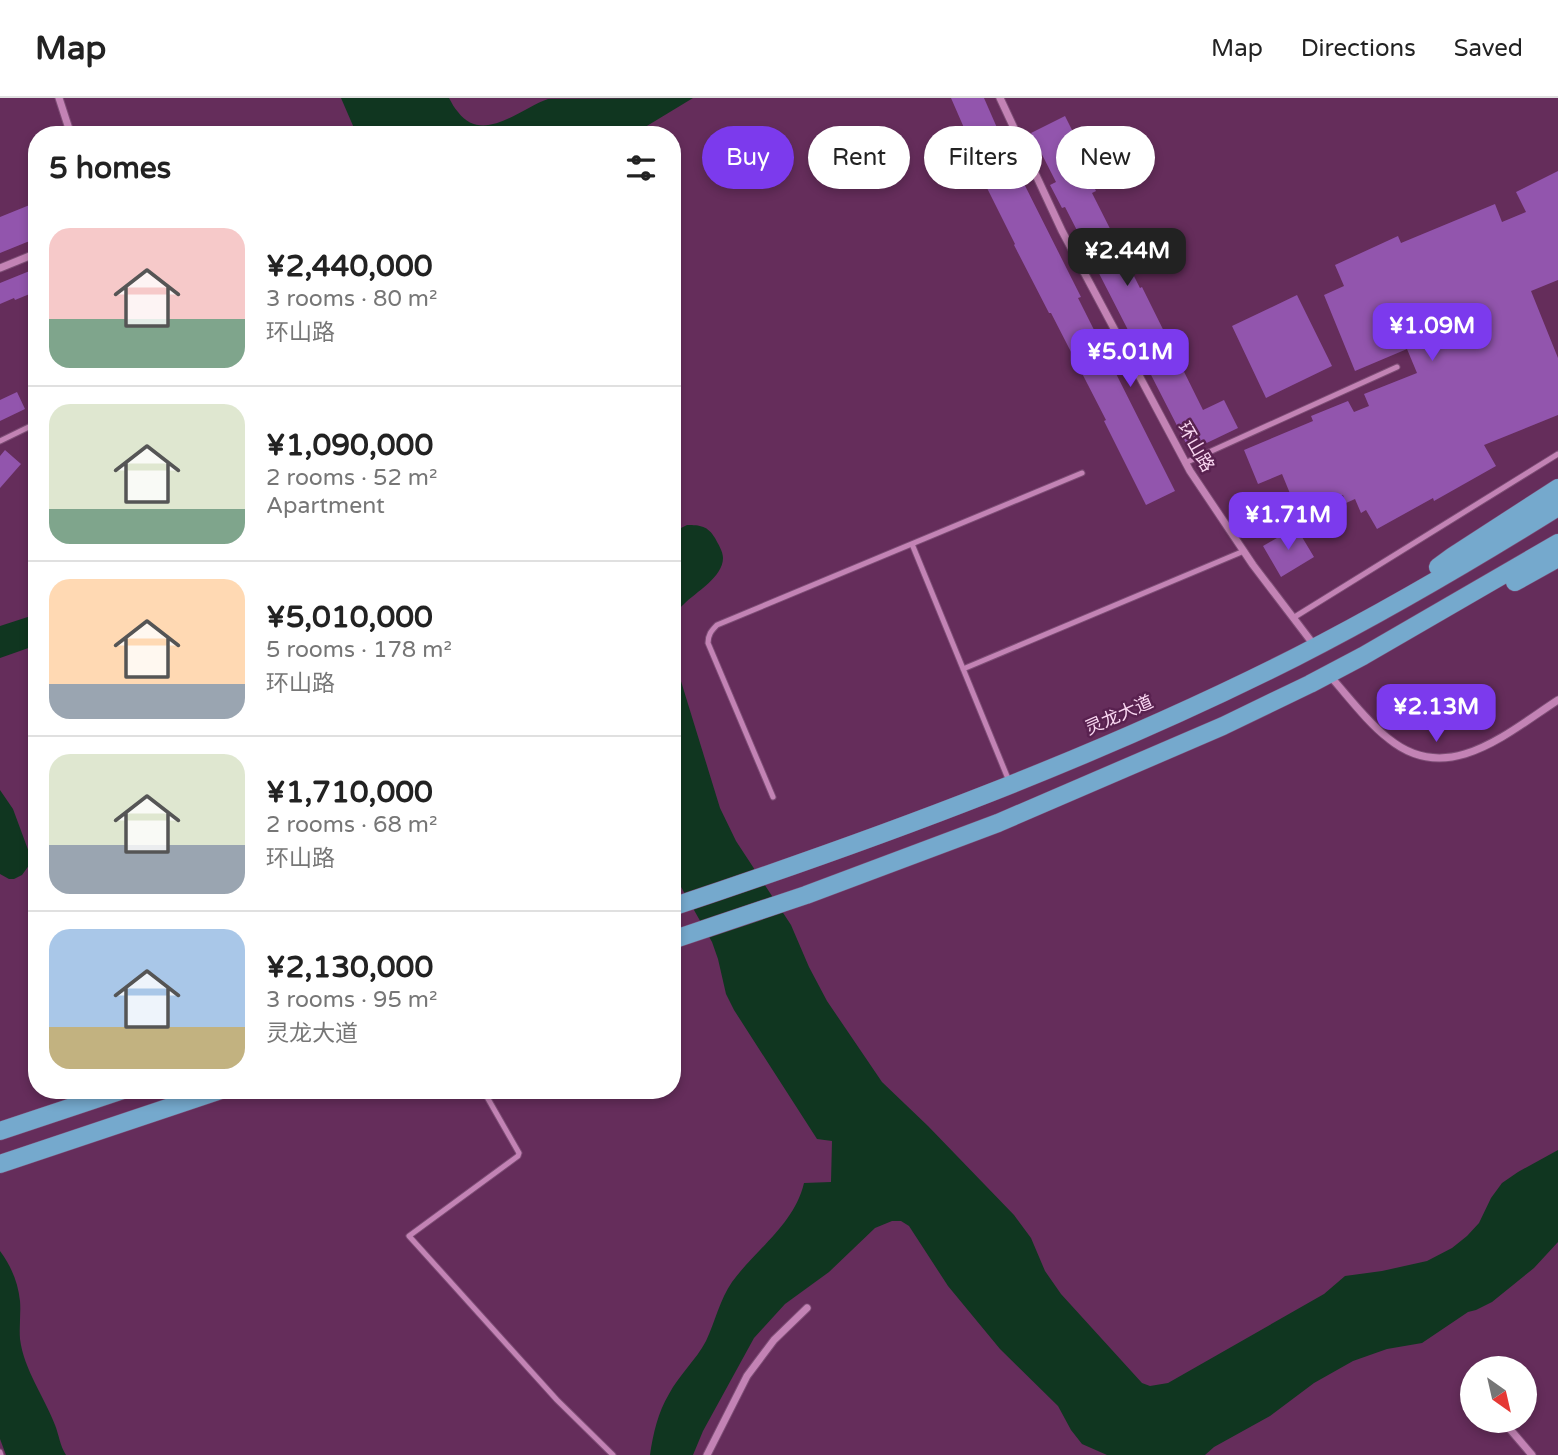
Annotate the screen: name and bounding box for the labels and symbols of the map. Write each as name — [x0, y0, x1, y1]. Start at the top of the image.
pin: ¥2.44M — [1070, 228, 1184, 288]
pin: ¥1.09M — [1375, 303, 1489, 363]
pin: ¥5.01M — [1073, 330, 1187, 389]
street label: 环山路 — [1173, 418, 1219, 476]
pin: ¥1.71M — [1231, 492, 1345, 552]
pin: ¥2.13M — [1379, 684, 1493, 744]
street label: 灵龙大道 — [1082, 690, 1156, 740]
north arrow — [1460, 1356, 1536, 1433]

